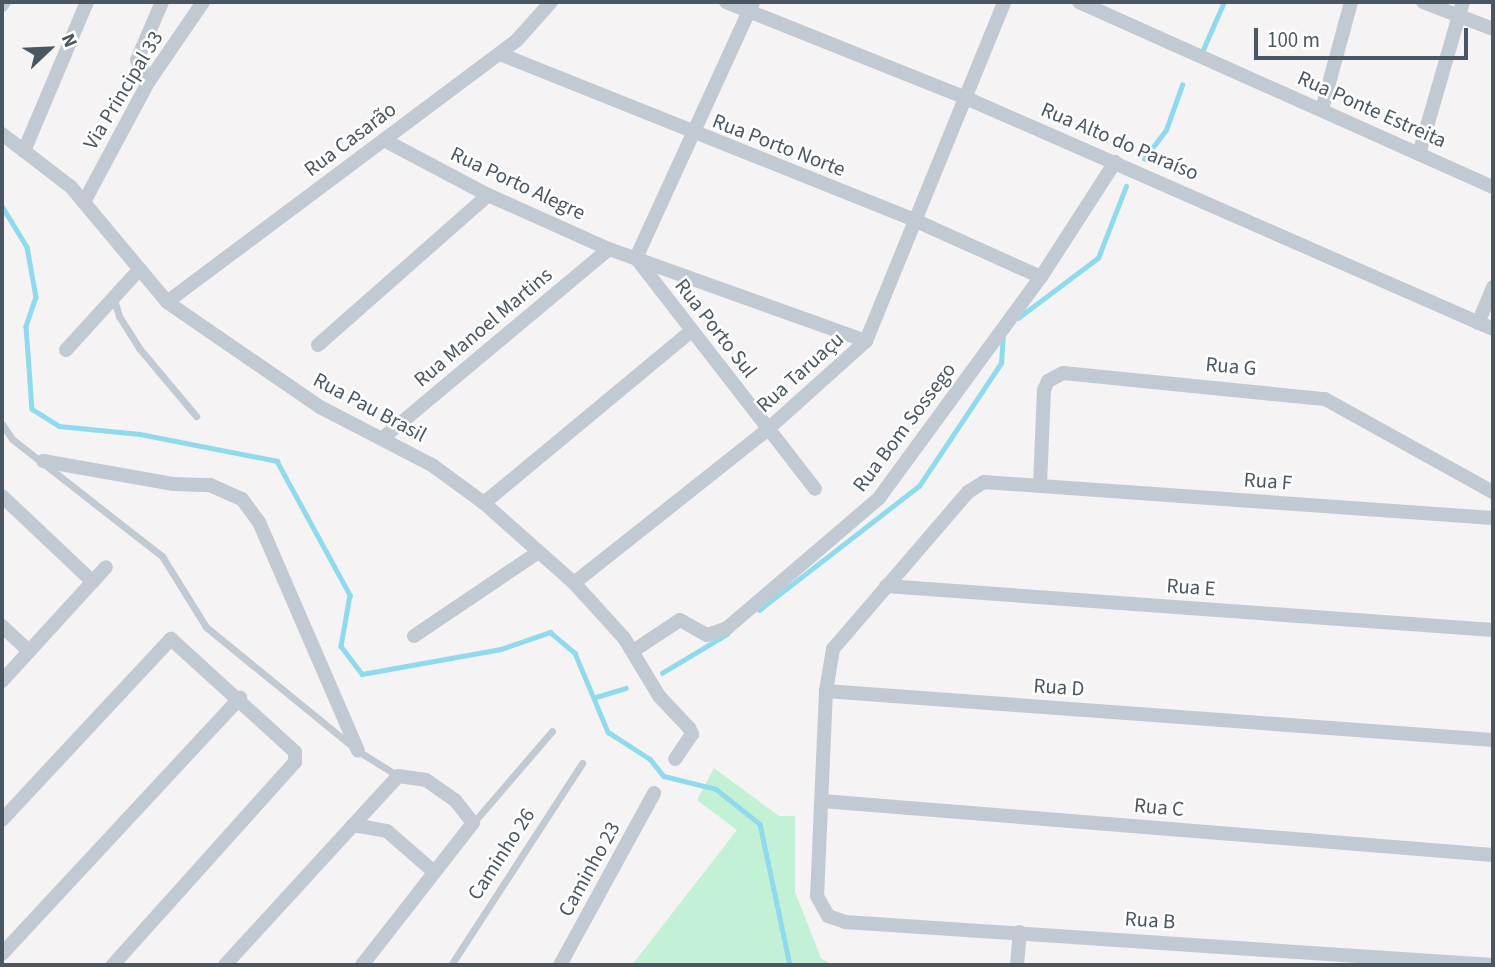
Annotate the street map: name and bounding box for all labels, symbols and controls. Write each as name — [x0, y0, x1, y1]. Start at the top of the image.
north arrow — [14, 14, 84, 84]
scale bar — [1257, 14, 1470, 58]
text: 100 m — [1267, 25, 1320, 55]
street label: Via Principal 33 — [78, 26, 168, 154]
text: N — [54, 29, 84, 52]
street label: Rua Ponte Estreita — [1294, 65, 1450, 153]
street label: Rua Casarão — [299, 96, 401, 182]
street label: Rua Alto do Paraíso — [1037, 96, 1203, 186]
street label: Rua Porto Norte — [709, 108, 849, 182]
street label: Rua Porto Alegre — [447, 141, 589, 225]
street label: Rua Manoel Martins — [409, 262, 557, 392]
street label: Rua Porto Sul — [670, 274, 762, 382]
street label: Rua Taruaçu — [751, 326, 849, 418]
street label: Rua G — [1204, 351, 1258, 381]
street label: Rua Bom Sossego — [847, 357, 961, 497]
street label: Rua Pau Brasil — [309, 367, 431, 447]
street label: Rua F — [1243, 467, 1293, 495]
street label: Rua E — [1166, 573, 1216, 601]
street label: Rua D — [1033, 673, 1085, 701]
street label: Rua C — [1133, 792, 1185, 822]
street label: Caminho 26 — [462, 803, 540, 905]
street label: Caminho 23 — [553, 817, 625, 921]
street label: Rua B — [1124, 906, 1176, 934]

